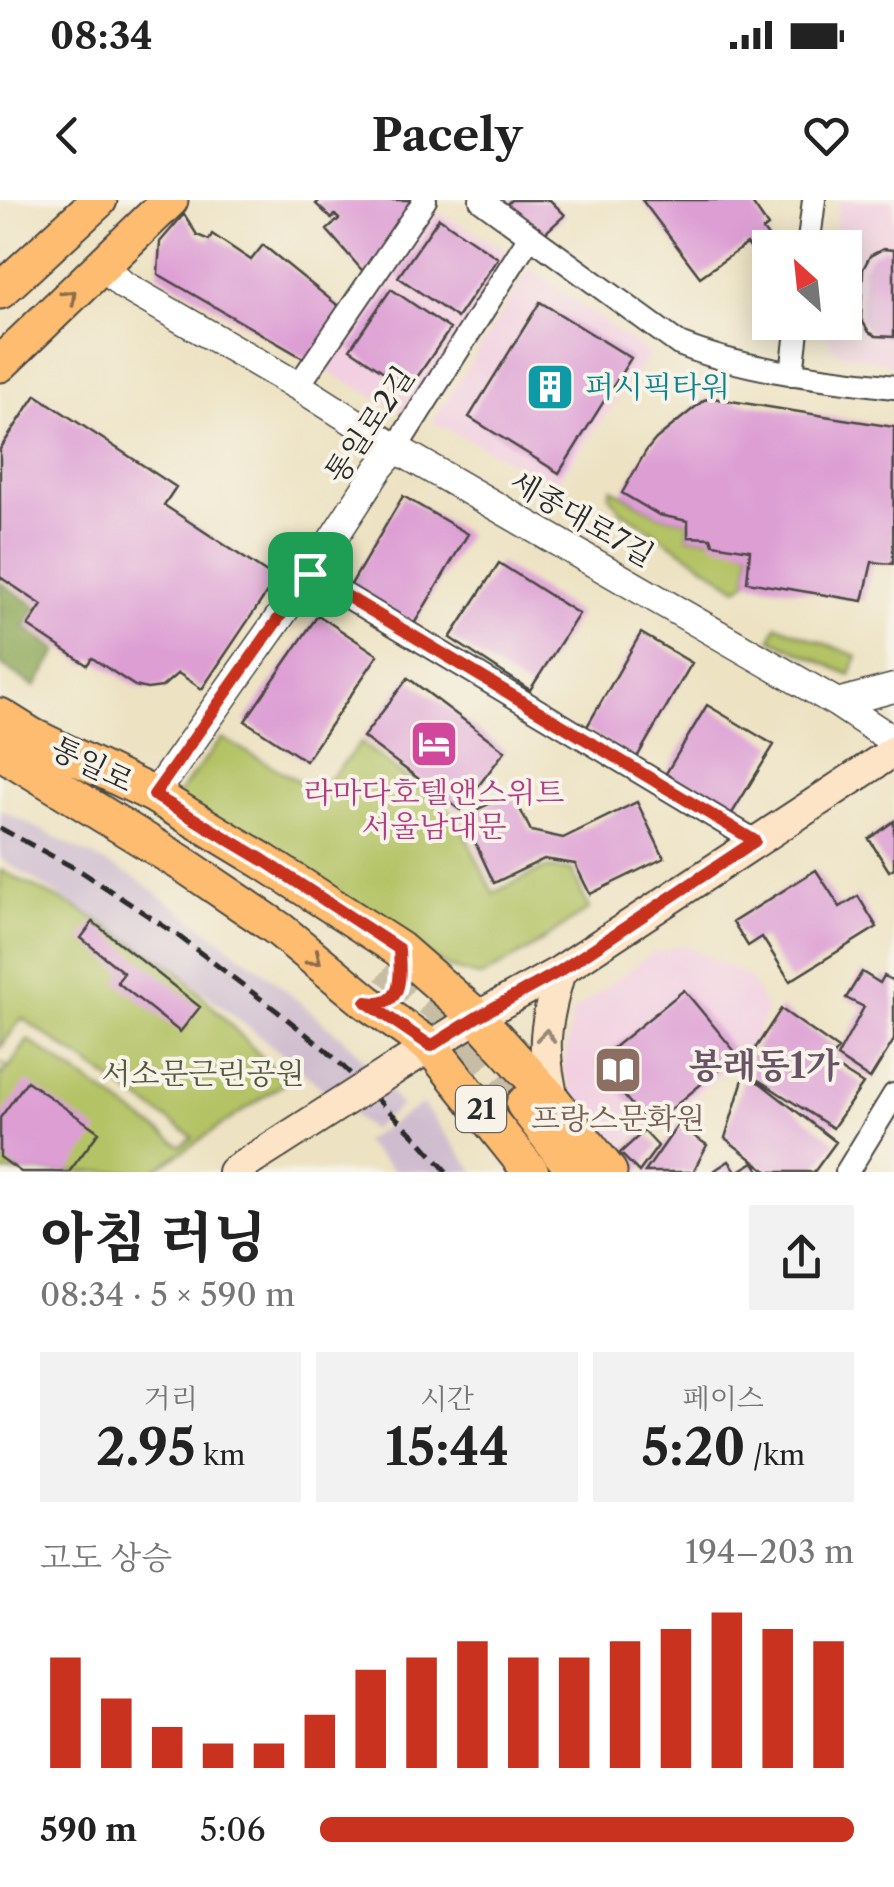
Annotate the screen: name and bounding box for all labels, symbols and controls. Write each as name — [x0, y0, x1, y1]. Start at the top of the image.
text: 08:34 — [50, 12, 153, 59]
text: Pacely — [372, 107, 522, 163]
icon: back — [40, 108, 95, 163]
icon: heart — [799, 108, 854, 163]
north arrow — [752, 230, 862, 340]
map controls — [752, 230, 862, 340]
one-way arrow — [59, 290, 77, 308]
street label: 통일로2길 — [317, 359, 422, 490]
building icon: 퍼시픽타워 — [524, 361, 576, 413]
place label: 퍼시픽타워 — [585, 368, 730, 405]
street label: 세종대로7길 — [504, 463, 661, 575]
pin — [268, 532, 353, 617]
icon: arrive — [283, 547, 338, 602]
hotel icon: 라마다호텔앤스위트 서울남대문 — [408, 718, 460, 770]
street label: 통일로 — [45, 729, 139, 800]
place label: 라마다호텔앤스위트 서울남대문 — [304, 774, 564, 845]
one-way arrow — [303, 947, 321, 965]
one-way arrow — [535, 1028, 556, 1044]
library icon: 프랑스문화원 — [592, 1044, 644, 1096]
district label: 봉래동1가 — [689, 1044, 840, 1087]
park label: 서소문근린공원 — [102, 1055, 304, 1092]
road number: 21 — [456, 1086, 506, 1132]
place label: 프랑스문화원 — [531, 1100, 705, 1137]
text: 아침 러닝 — [40, 1204, 266, 1271]
button: share — [749, 1205, 854, 1310]
text: 08:34 · 5 × 590 m — [40, 1275, 295, 1314]
text: 거리 — [144, 1381, 198, 1415]
text: 시간 — [420, 1381, 474, 1415]
text: 페이스 — [683, 1381, 764, 1415]
text: 2.95 — [96, 1416, 196, 1478]
text: 15:44 — [385, 1416, 509, 1478]
text: 5:20 — [642, 1416, 745, 1478]
text: km — [196, 1438, 245, 1472]
text: /km — [745, 1438, 805, 1472]
text: 194–203 m — [685, 1532, 854, 1571]
text: 고도 상승 — [40, 1538, 172, 1577]
text: 590 m — [40, 1810, 137, 1849]
text: 5:06 — [200, 1810, 265, 1849]

